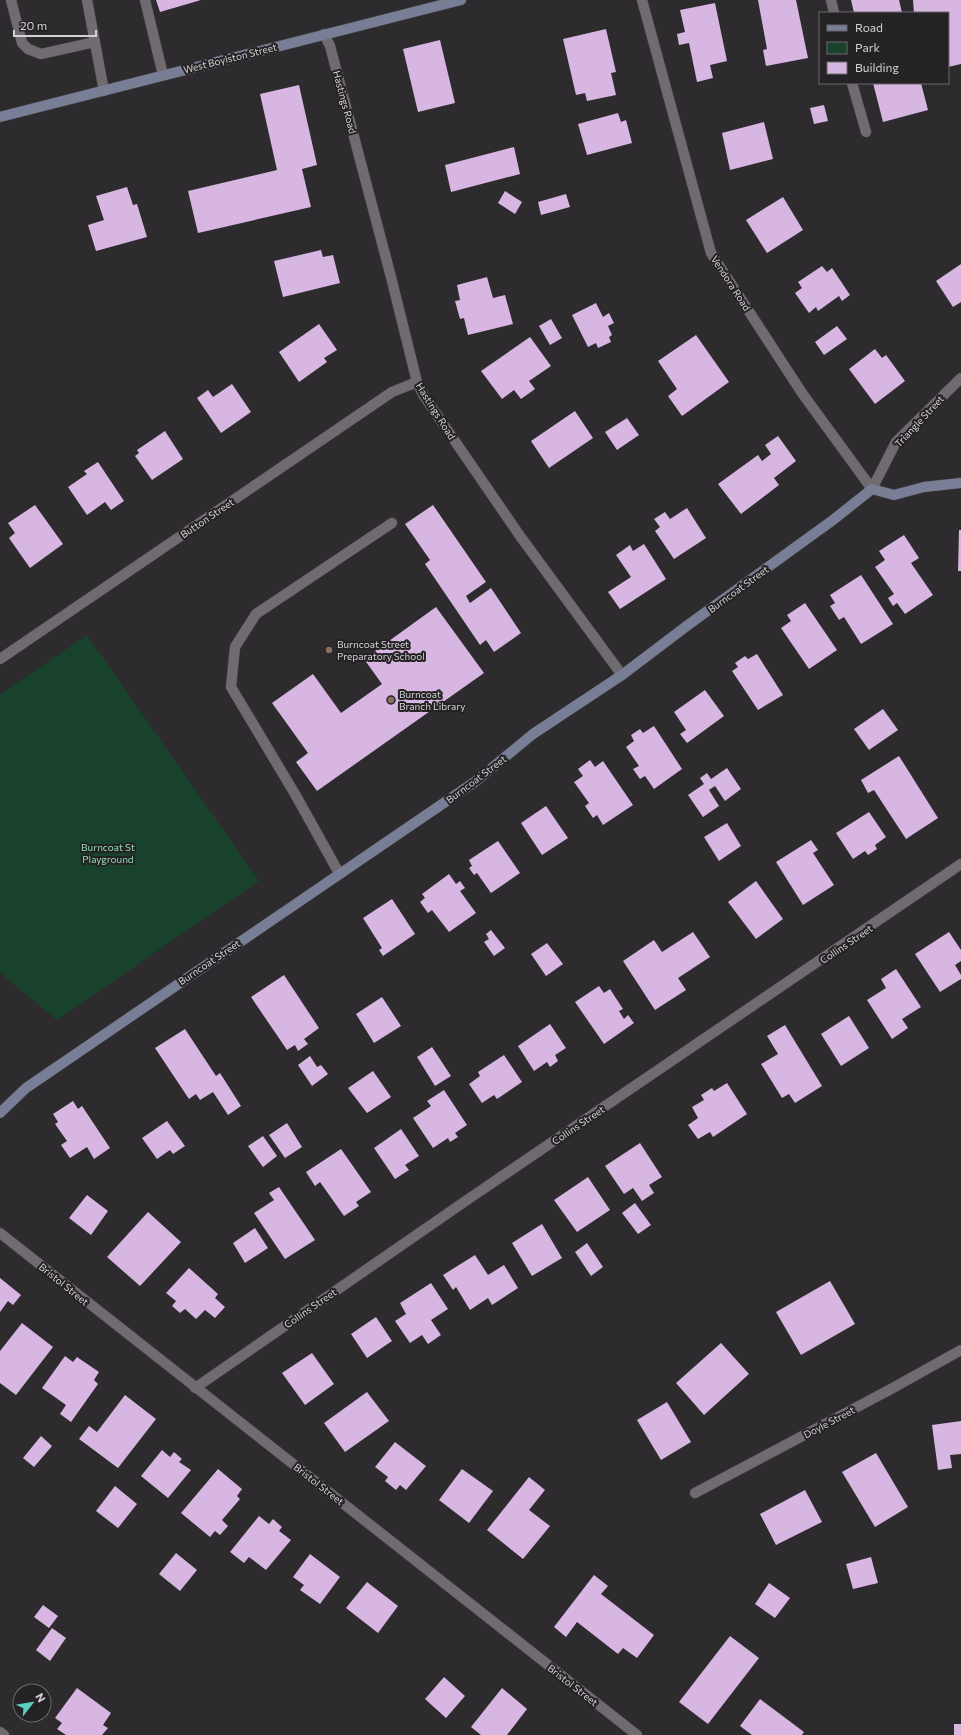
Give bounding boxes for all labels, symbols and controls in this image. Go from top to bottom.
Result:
scale bar [14,12,96,38]
legend [819,12,949,84]
text: 20 m [20,18,47,32]
text: Road [855,20,883,34]
text: Park [855,40,881,54]
street label: West Boylston Street [182,41,278,75]
text: Building [855,60,899,74]
street label: Hastings Road [331,69,359,135]
street label: Vendora Road [709,253,753,313]
street label: Hastings Road [414,380,458,442]
street label: Triangle Street [892,393,946,449]
street label: Button Street [178,496,236,540]
street label: Burncoat Street [705,563,771,615]
place label: Burncoat Street Preparatory School [337,638,425,662]
marker: Burncoat Street Preparatory School [324,645,334,655]
place label: Burncoat Branch Library [399,688,465,712]
marker: Burncoat Branch Library [386,695,396,705]
street label: Burncoat Street [444,752,508,806]
park label: Burncoat St Playground [81,841,135,865]
street label: Collins Street [817,922,875,966]
street label: Burncoat Street [176,937,242,987]
street label: Collins Street [549,1103,607,1147]
street label: Bristol Street [37,1260,91,1308]
street label: Collins Street [282,1286,338,1330]
street label: Doyle Street [801,1403,857,1441]
street label: Bristol Street [292,1461,346,1507]
street label: Bristol Street [546,1662,600,1708]
north arrow [12,1683,52,1723]
text: N [33,1691,49,1704]

